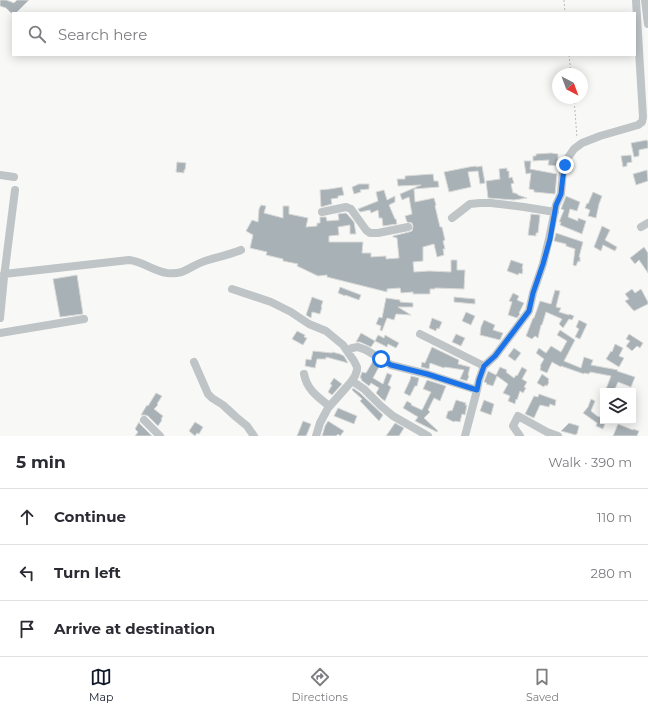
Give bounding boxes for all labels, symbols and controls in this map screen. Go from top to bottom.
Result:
search box [12,12,636,56]
icon: search [26,23,48,45]
text: Search here [58,25,147,44]
north arrow [552,68,588,104]
route end [556,156,574,174]
route start [372,350,390,368]
map controls [600,388,636,424]
button: layers [600,388,636,424]
text: 5 min [16,452,66,472]
text: Walk · 390 m [548,454,632,470]
icon: ahead [16,506,38,528]
text: Continue [54,507,126,526]
text: 110 m [597,509,632,525]
icon: left [16,562,38,584]
text: Turn left [54,563,121,582]
text: 280 m [591,565,632,581]
icon: arrive [16,618,38,640]
text: Arrive at destination [54,619,215,638]
tab: Map [89,666,113,704]
tab: Directions [292,666,348,704]
tab: Saved [526,666,559,704]

